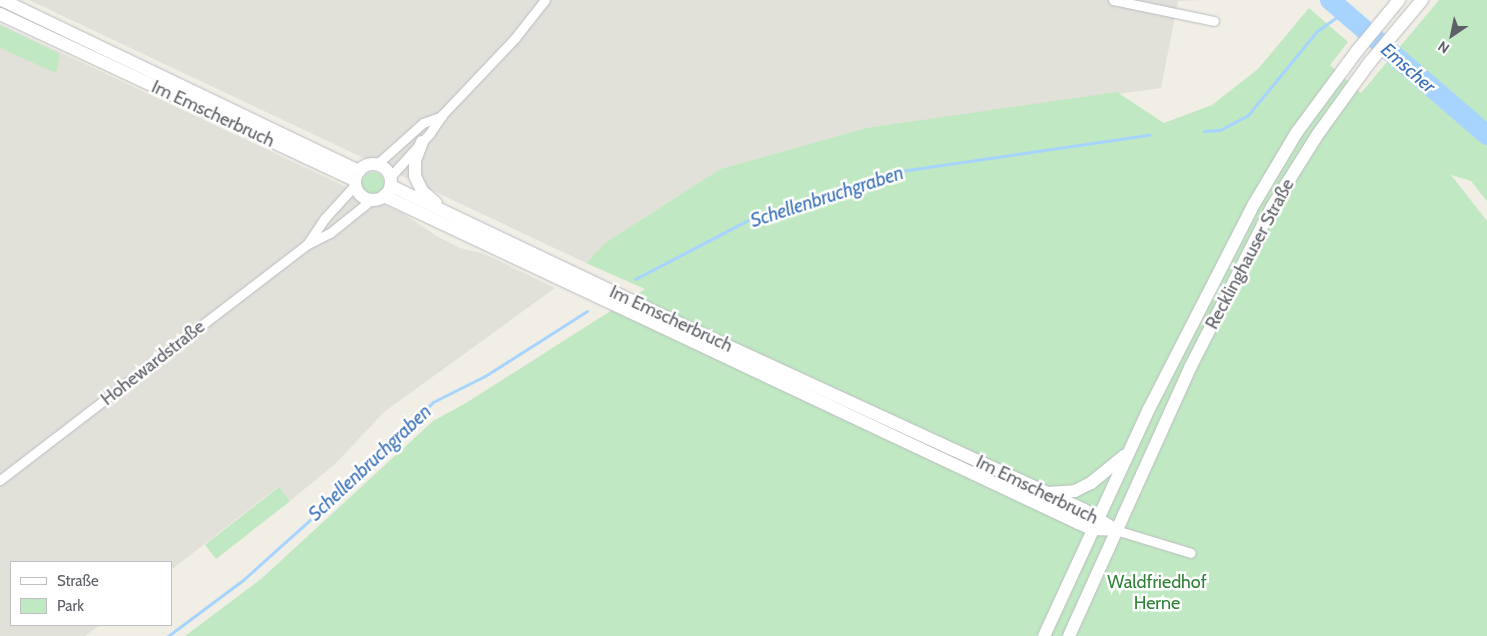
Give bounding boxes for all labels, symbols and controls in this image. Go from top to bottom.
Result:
north arrow [1427,10,1477,60]
text: N [1434,37,1453,58]
water label: Emscher [1376,38,1440,98]
street label: Im Emscherbruch [148,76,278,152]
water label: Schellenbruchgraben [748,162,906,232]
street label: Recklinghauser Straße [1201,175,1299,333]
street label: Im Emscherbruch [606,281,736,357]
street label: Hohewardstraße [97,316,209,410]
water label: Schellenbruchgraben [304,400,436,526]
street label: Im Emscherbruch [972,451,1102,529]
legend [10,561,172,626]
text: Straße [57,572,99,590]
park label: Waldfriedhof Herne [1107,572,1207,614]
text: Park [57,597,84,615]

